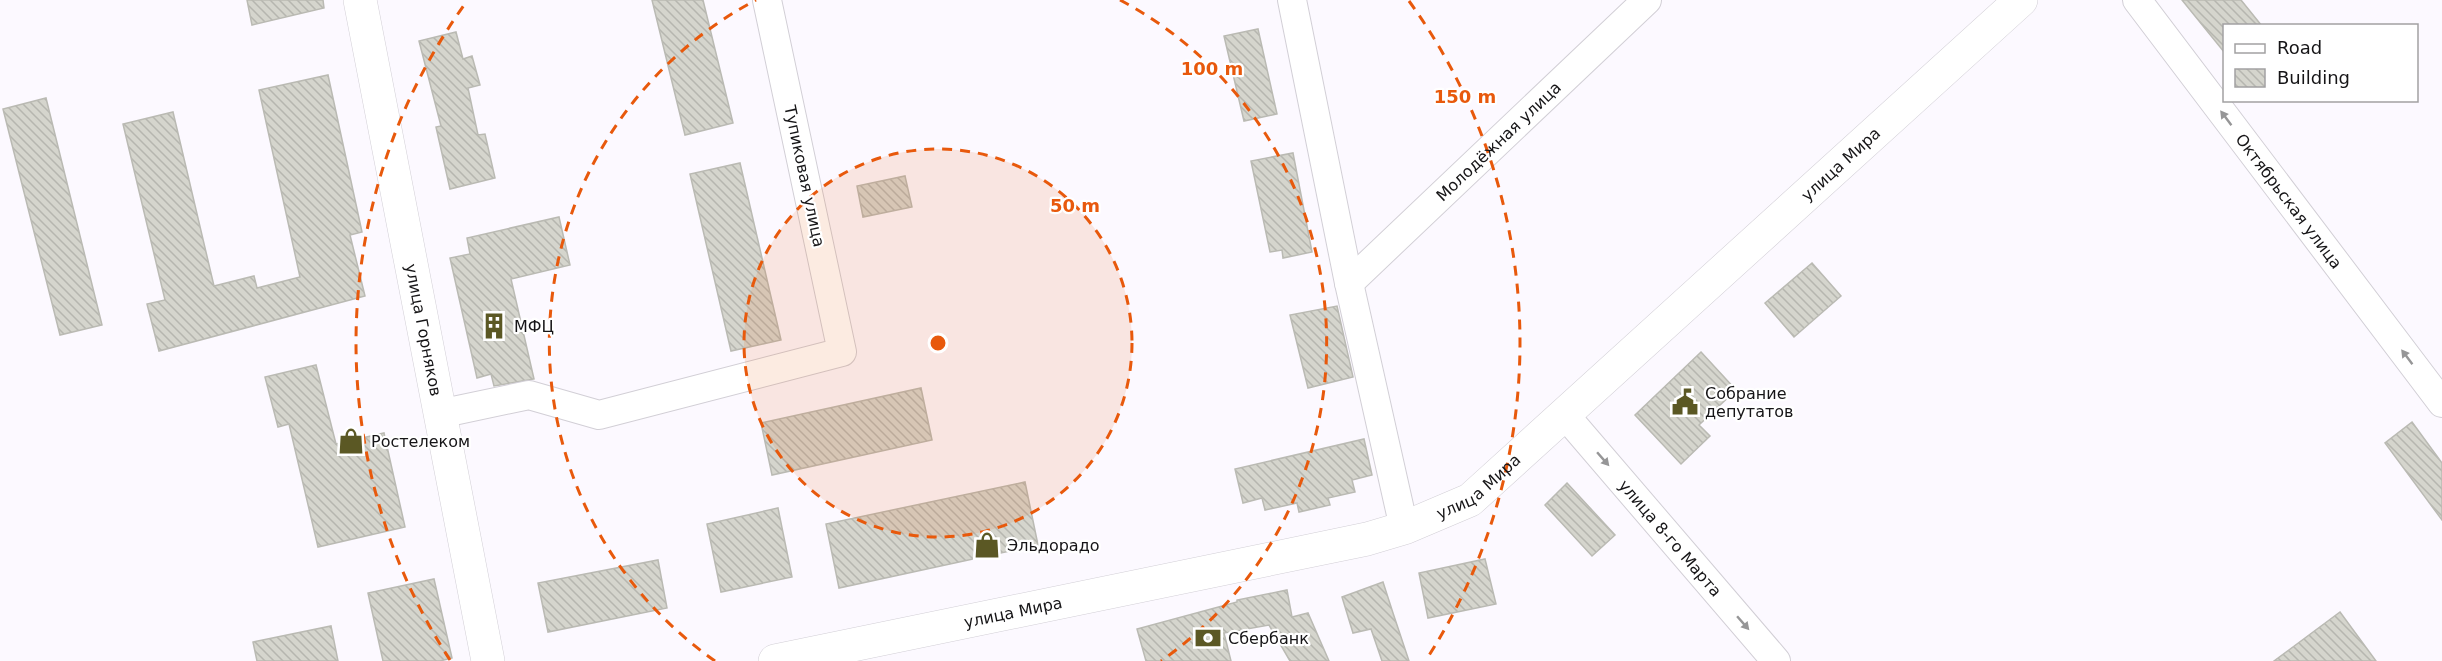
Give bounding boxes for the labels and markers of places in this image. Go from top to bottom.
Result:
building icon: МФЦ [479,311,509,341]
place label: МФЦ [514,317,554,336]
centre of rings [928,333,948,353]
place label: Собрание депутатов [1705,384,1794,421]
public building icon: Собрание депутатов [1670,387,1700,417]
shop icon: Ростелеком [336,426,366,456]
place label: Ростелеком [371,432,470,451]
shop icon: Эльдорадо [972,530,1002,560]
place label: Эльдорадо [1007,536,1100,555]
bank icon: Сбербанк [1193,623,1223,653]
place label: Сбербанк [1228,629,1309,648]

